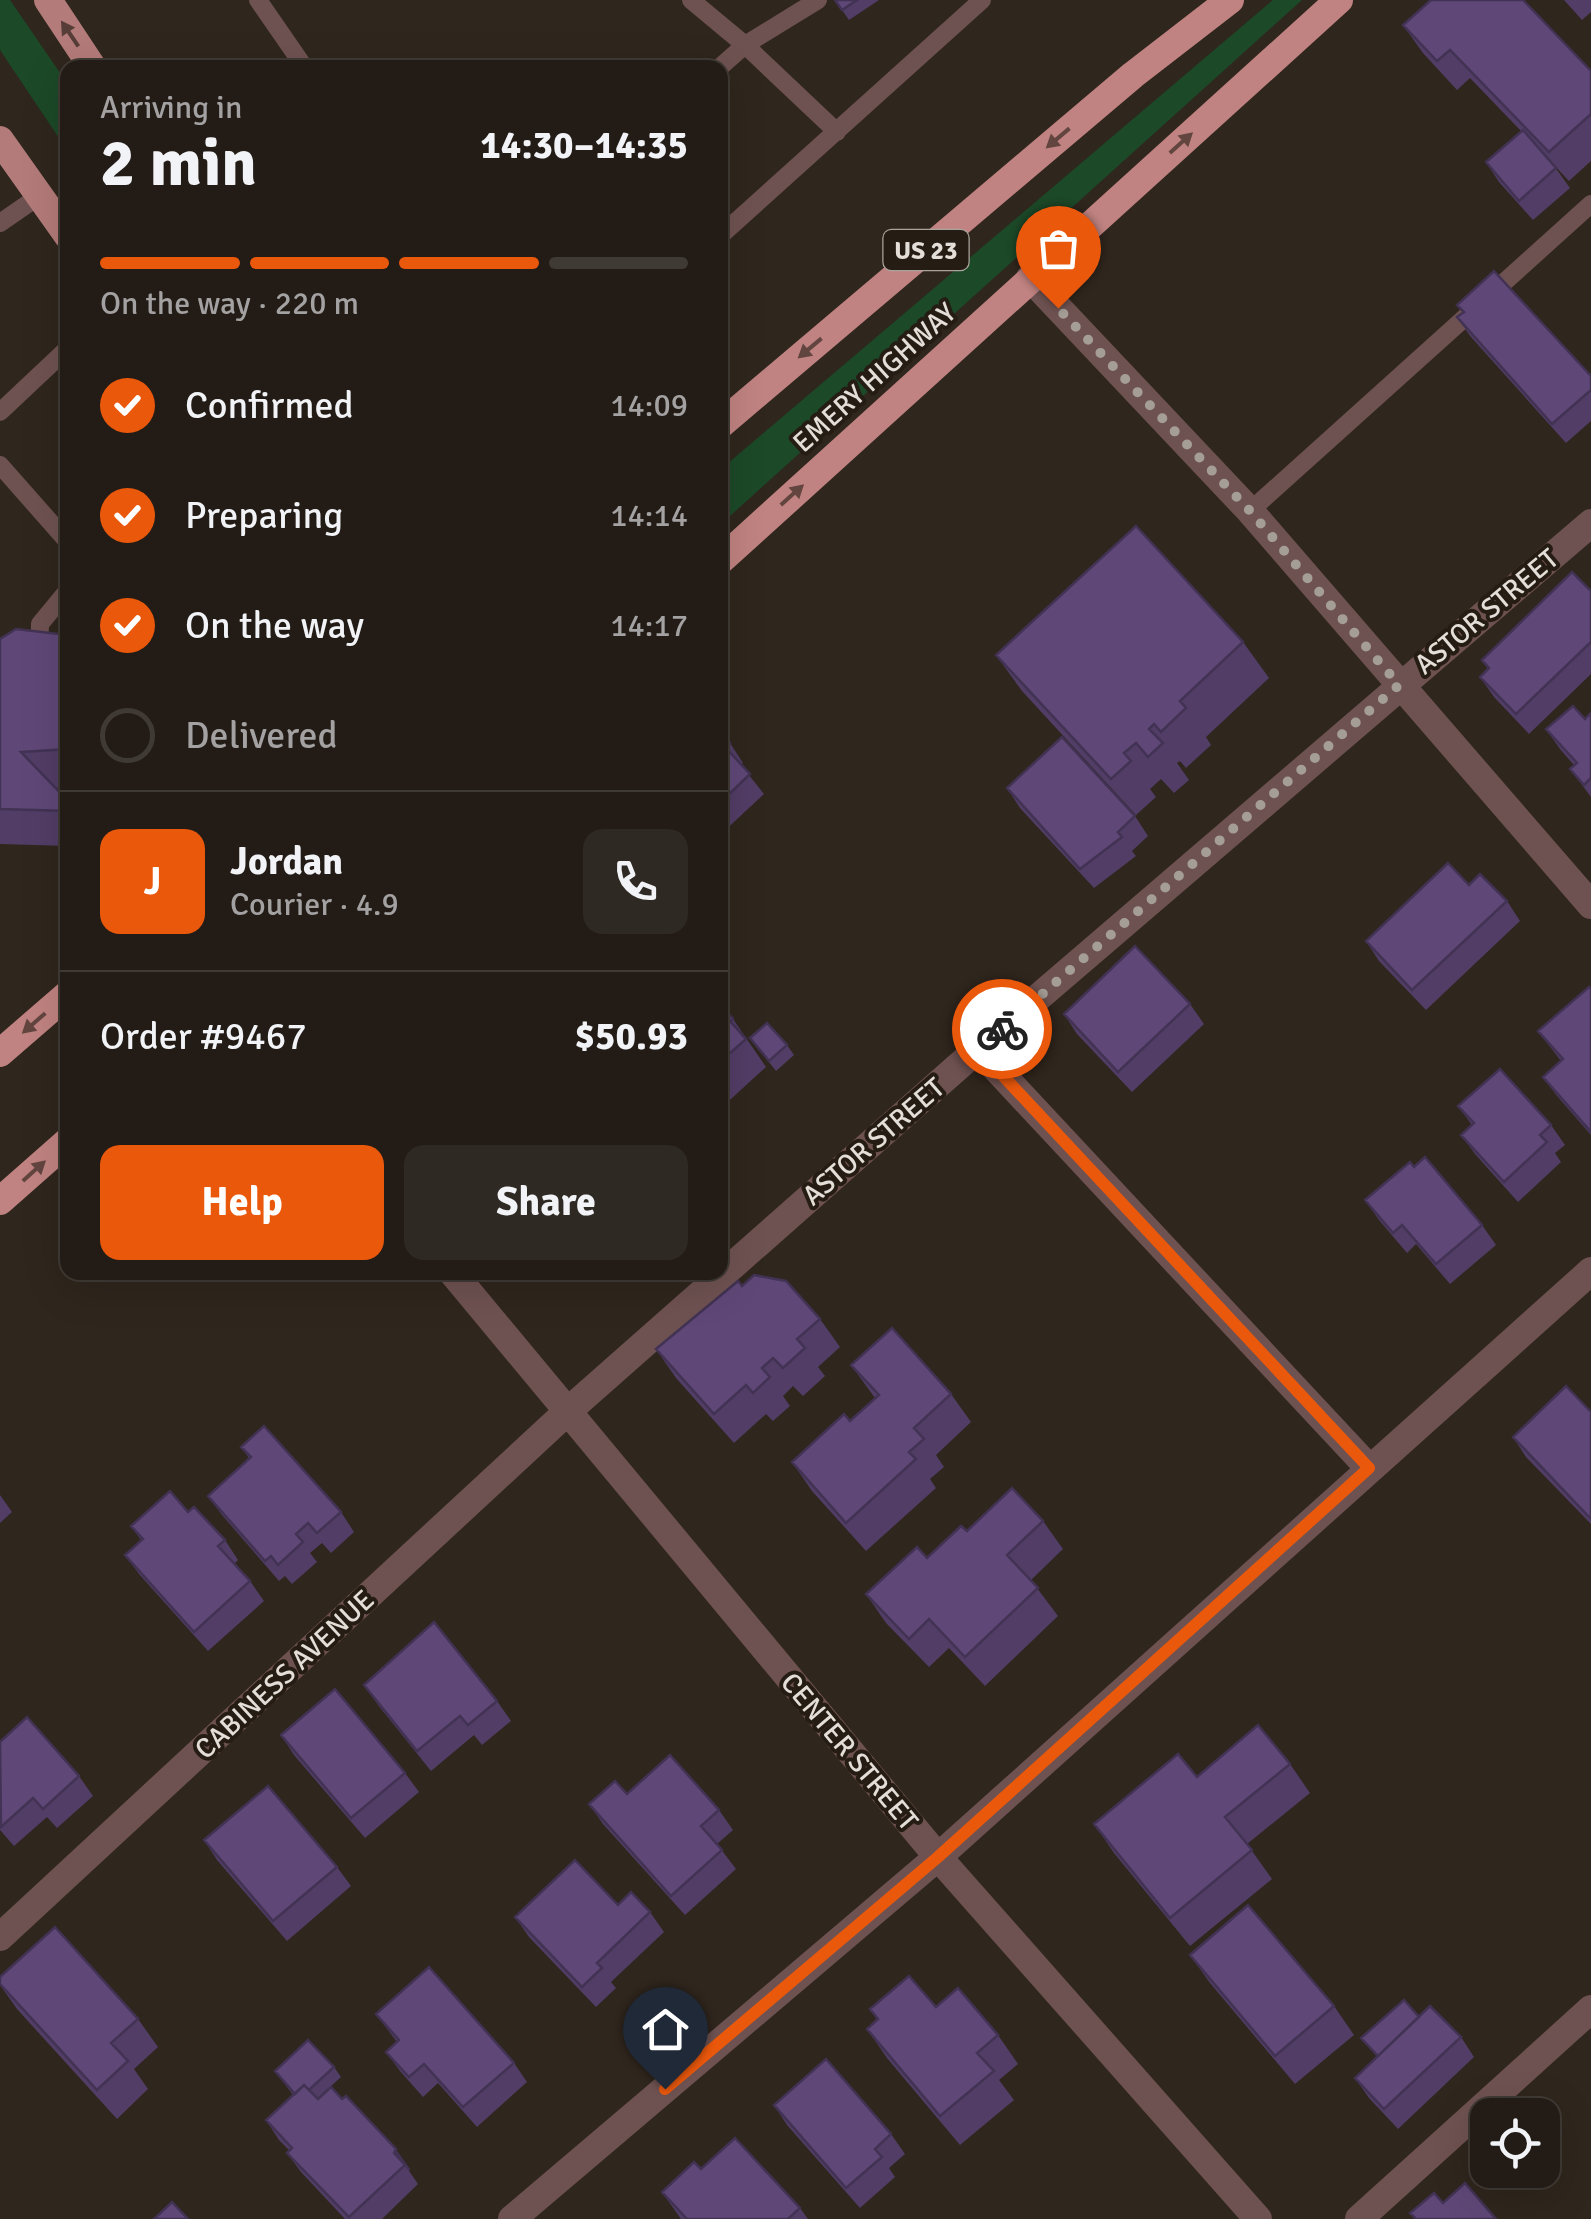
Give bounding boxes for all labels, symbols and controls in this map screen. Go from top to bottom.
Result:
one-way arrow [62,20,80,47]
text: Arriving in [100,88,242,127]
text: 14:30–14:35 [480,122,688,169]
text: 2 min [100,124,257,204]
one-way arrow [1046,127,1071,148]
one-way arrow [1169,132,1193,155]
pin [1016,206,1101,309]
icon: bag [1031,221,1086,276]
road number: US 23 [884,230,968,270]
text: On the way · 220 m [100,284,359,323]
street label: EMERY HIGHWAY [786,296,963,460]
one-way arrow [798,337,823,359]
icon: check [100,378,155,433]
text: Confirmed [185,382,354,429]
text: 14:09 [610,386,688,425]
one-way arrow [780,484,804,507]
icon: check [100,488,155,543]
text: Preparing [185,492,343,539]
text: 14:14 [610,496,688,535]
street label: ASTOR STREET [1408,542,1566,682]
icon: check [100,598,155,653]
text: On the way [185,602,364,649]
text: 14:17 [610,606,688,645]
text: Delivered [185,712,338,759]
button: phone [583,829,688,934]
text: Jordan [230,838,343,885]
text: J [144,858,161,905]
text: Courier · 4.9 [230,885,399,924]
courier [952,979,1052,1079]
icon: bike [975,1002,1030,1057]
one-way arrow [22,1012,47,1034]
text: Order #9467 [100,1013,307,1060]
text: $50.93 [575,1013,688,1060]
street label: ASTOR STREET [796,1071,952,1213]
button: Help [100,1145,384,1260]
button: Share [404,1145,688,1260]
one-way arrow [22,1160,46,1183]
street label: CABINESS AVENUE [188,1583,381,1766]
street label: CENTER STREET [773,1666,925,1838]
pin [623,1987,708,2090]
icon: home [638,2002,693,2057]
map controls [1470,2098,1560,2188]
button: locate [1470,2098,1560,2188]

